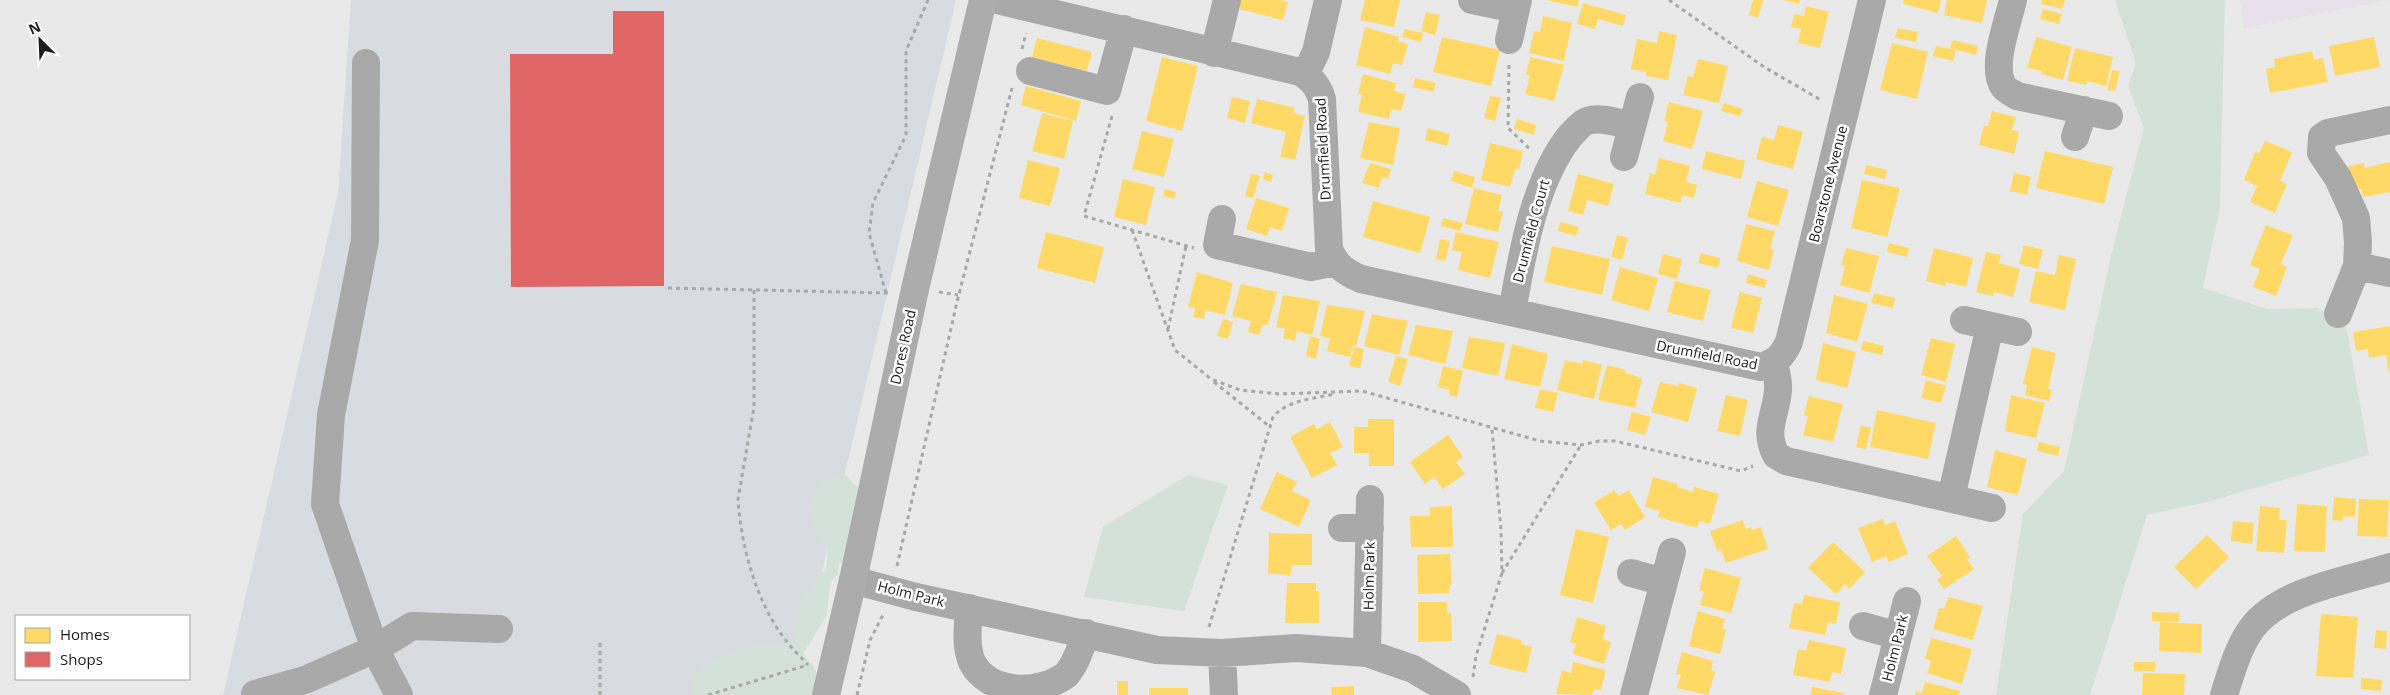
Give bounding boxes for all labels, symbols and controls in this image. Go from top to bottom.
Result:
north arrow [15,15,65,65]
text: N [25,17,44,39]
street label: Drumfield Road [1310,97,1335,201]
street label: Boarstone Avenue [1804,123,1851,244]
street label: Drumfield Court [1508,177,1553,284]
street label: Dores Road [885,308,920,386]
street label: Drumfield Road [1655,335,1759,374]
street label: Holm Park [1358,541,1379,610]
street label: Holm Park [876,576,947,611]
street label: Holm Park [1877,612,1912,683]
legend [15,615,190,680]
text: Homes [60,624,110,644]
text: Shops [60,649,103,669]

